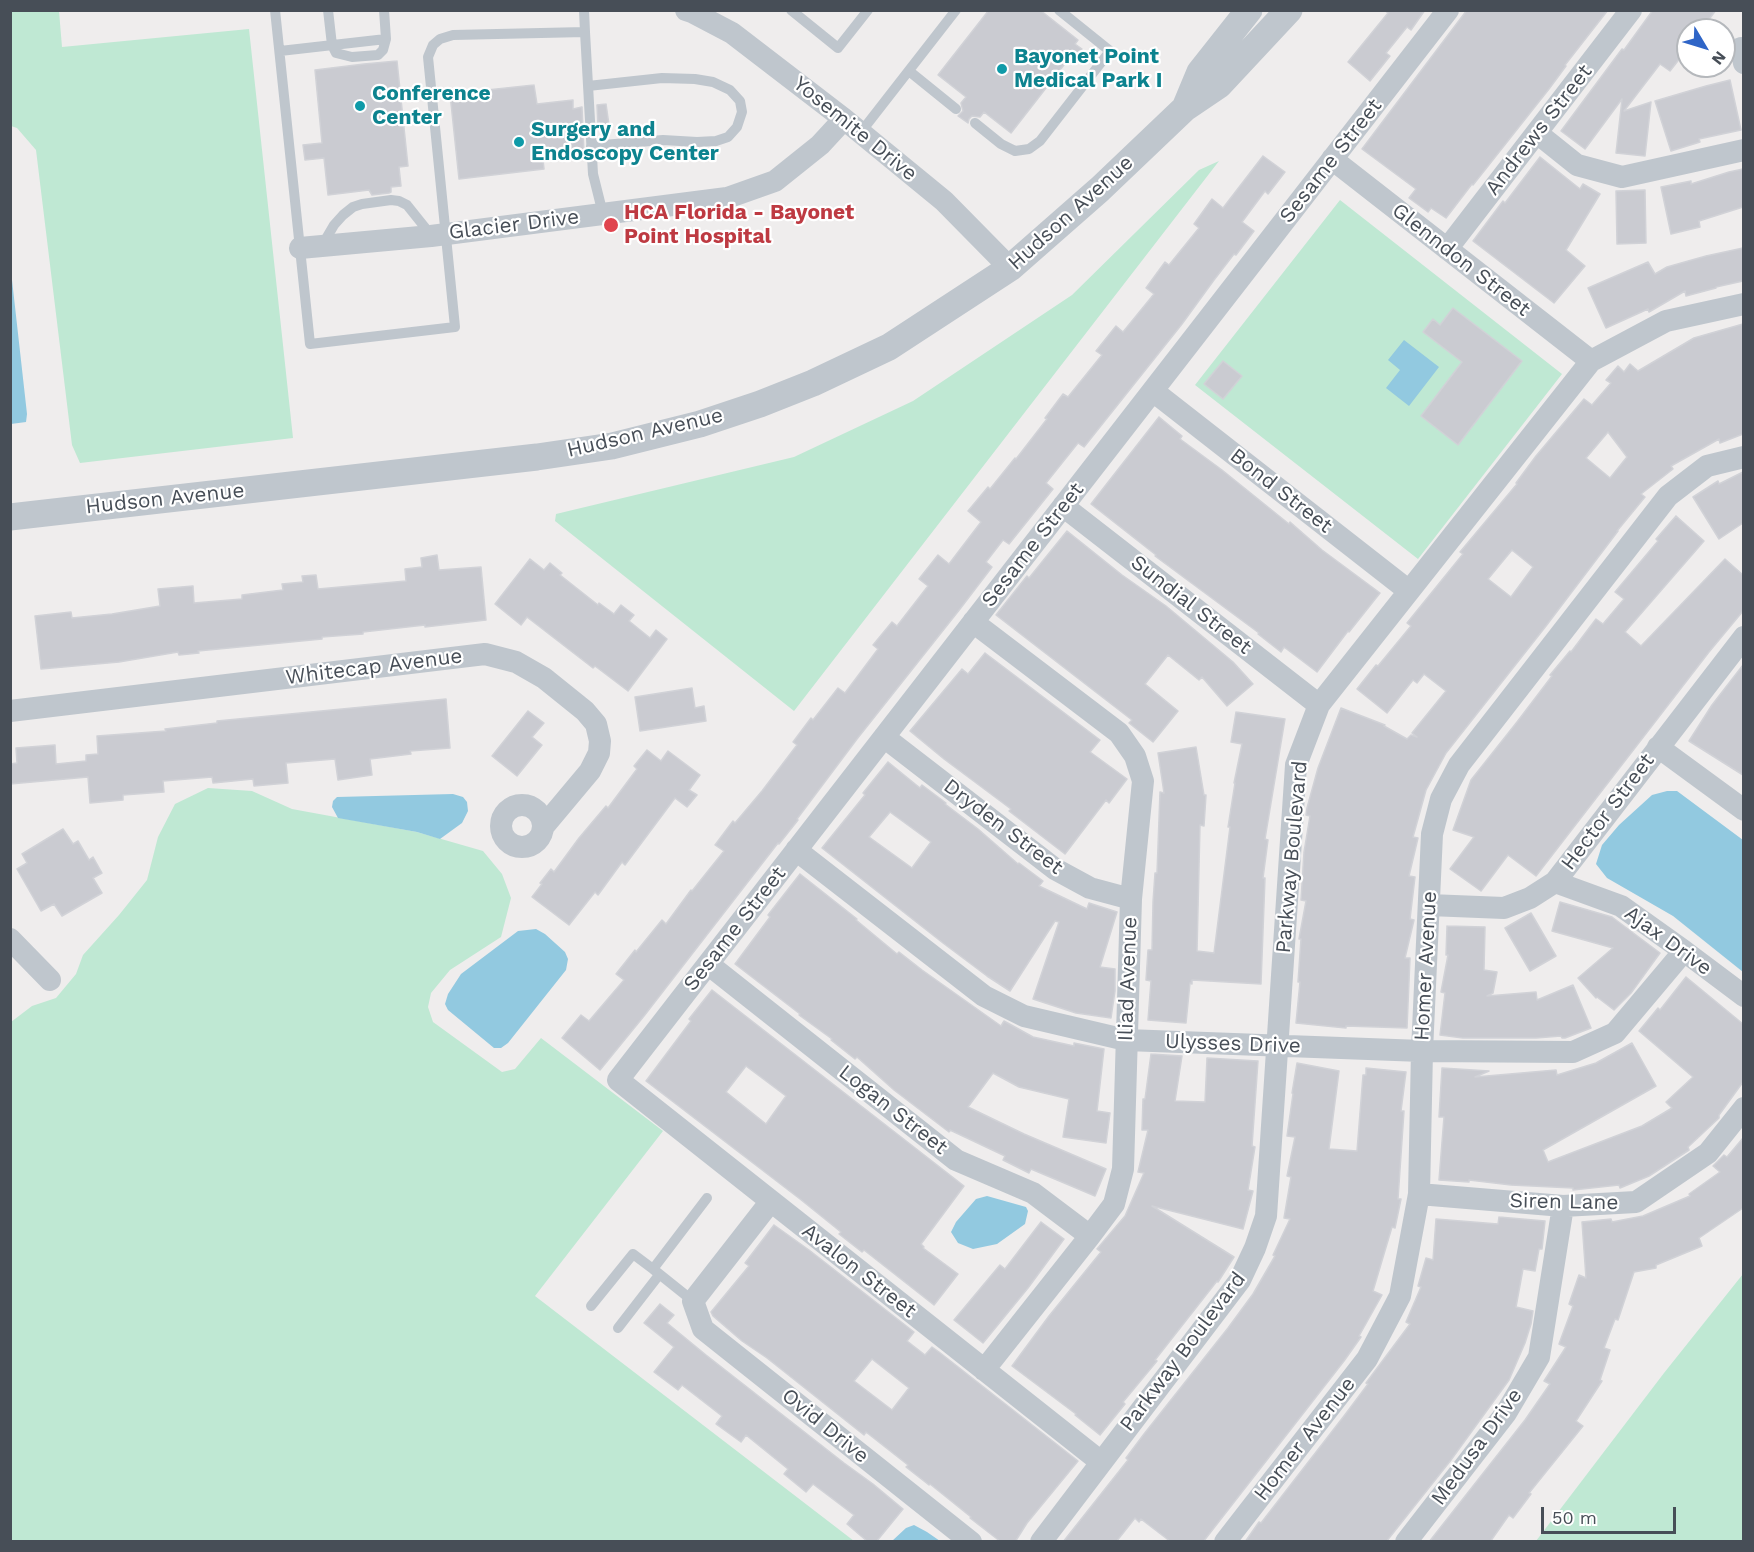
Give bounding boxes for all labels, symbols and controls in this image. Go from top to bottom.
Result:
north arrow [1676,18,1736,78]
place label: Bayonet Point Medical Park I [1014,44,1162,94]
text: N [1708,48,1730,69]
street label: Andrews Street [1480,60,1598,200]
marker: Bayonet Point Medical Park I [995,62,1009,76]
street label: Yosemite Drive [788,71,922,187]
place label: Conference Center [372,81,491,131]
street label: Sesame Street [1275,94,1387,228]
marker: Conference Center [353,99,367,113]
place label: Surgery and Endoscopy Center [531,117,719,167]
marker: Surgery and Endoscopy Center [512,135,526,149]
street label: Hudson Avenue [1003,150,1139,276]
street label: Glenndon Street [1387,198,1535,322]
place label: HCA Florida - Bayonet Point Hospital [624,200,854,250]
street label: Glacier Drive [447,205,581,245]
marker: HCA Florida - Bayonet Point Hospital [602,216,620,234]
street label: Hudson Avenue [564,403,726,463]
street label: Bond Street [1225,443,1337,539]
street label: Hudson Avenue [84,478,246,520]
street label: Sesame Street [977,478,1089,612]
street label: Sundial Street [1125,550,1257,660]
street label: Whitecap Avenue [284,644,464,690]
street label: Hector Street [1556,749,1660,875]
street label: Parkway Boulevard [1271,760,1313,954]
street label: Dryden Street [938,774,1068,880]
street label: Sesame Street [679,862,791,996]
street label: Homer Avenue [1409,890,1443,1042]
street label: Ajax Drive [1619,901,1717,981]
street label: Iliad Avenue [1113,916,1143,1042]
street label: Ulysses Drive [1165,1029,1301,1059]
street label: Logan Street [834,1060,952,1160]
street label: Siren Lane [1509,1188,1619,1216]
street label: Avalon Street [797,1219,921,1323]
street label: Parkway Boulevard [1115,1267,1251,1437]
street label: Homer Avenue [1249,1372,1361,1506]
street label: Ovid Drive [776,1383,874,1469]
street label: Medusa Drive [1426,1384,1528,1510]
scale bar [1544,1495,1679,1533]
text: 50 m [1552,1507,1597,1528]

